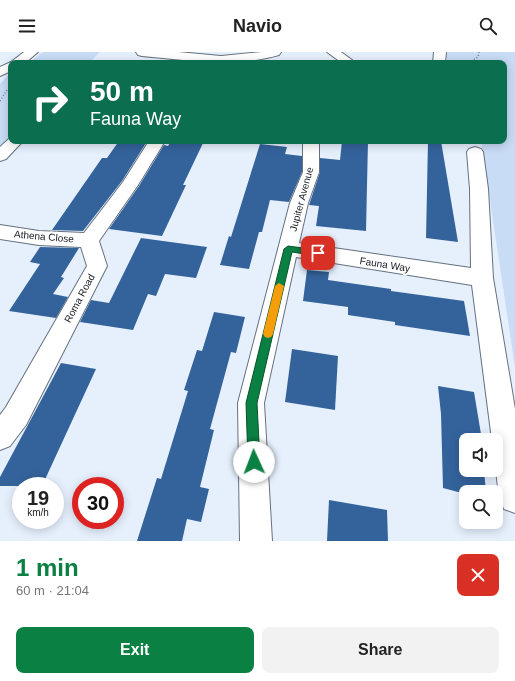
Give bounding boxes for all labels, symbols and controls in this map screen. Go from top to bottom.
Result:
icon: menu [16,15,38,37]
icon: search [477,15,499,37]
text: Navio [233,16,282,36]
icon: right [24,76,76,128]
text: 50 m [90,76,154,107]
text: Fauna Way [90,109,181,129]
street label: Jupiter Avenue [288,165,315,232]
street label: Athena Close [14,228,75,245]
pin [301,236,335,270]
icon: arrive [307,242,329,264]
street label: Fauna Way [359,255,411,274]
street label: Roma Road [62,272,97,324]
map controls [459,433,503,529]
button: sound [459,433,503,477]
position arrow [233,441,275,483]
speed limit sign: 30 [72,477,124,529]
button: search [459,485,503,529]
text: 19 [27,487,49,509]
text: km/h [27,507,49,518]
text: 1 min [16,554,79,581]
button: close [457,554,499,596]
text: 60 m · 21:04 [16,583,89,598]
button: Exit [16,627,254,673]
button: Share [262,627,499,673]

